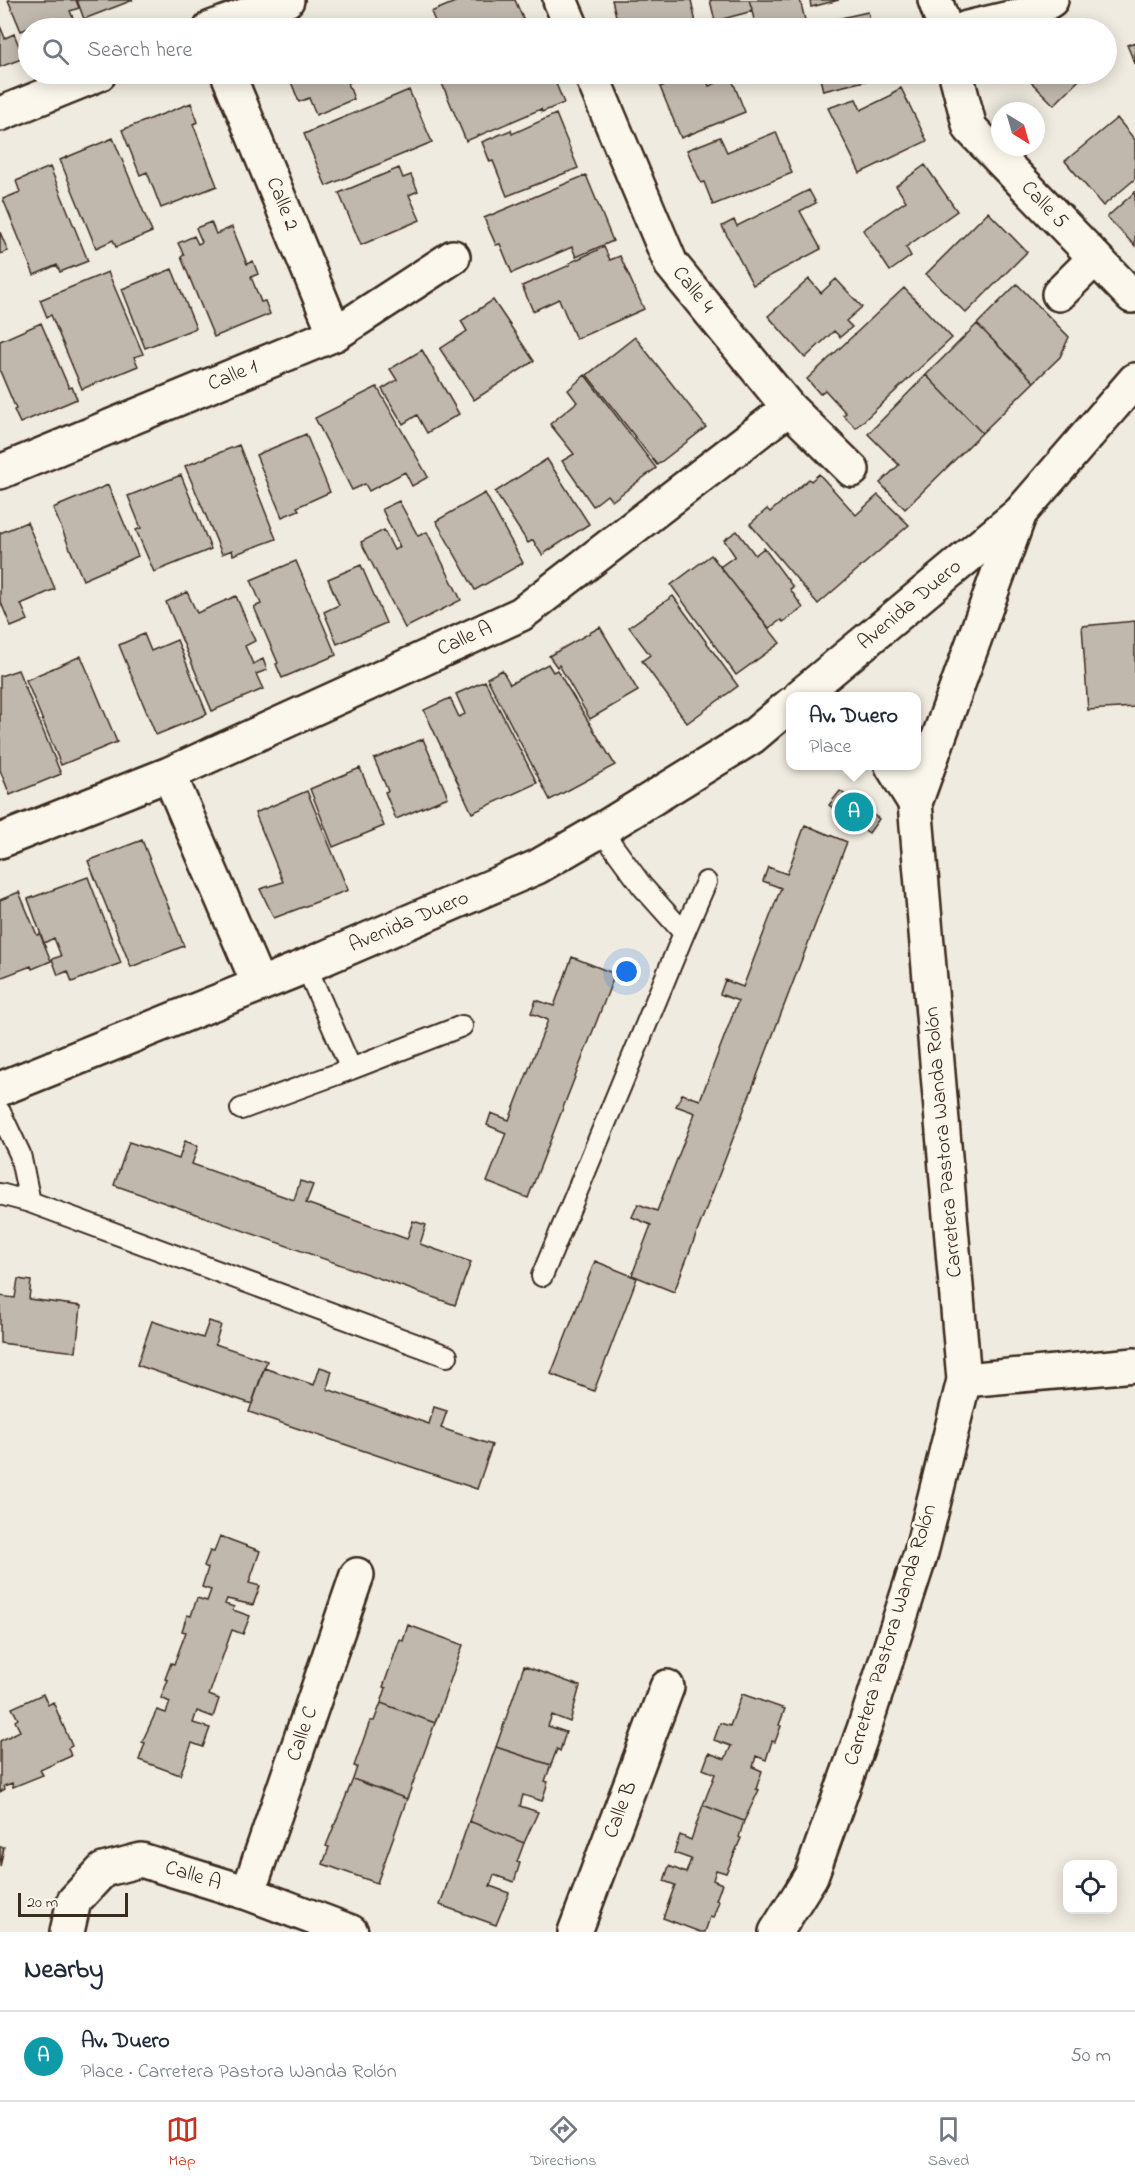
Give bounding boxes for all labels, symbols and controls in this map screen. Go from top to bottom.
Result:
search box [18,18,1117,84]
icon: search [39,35,72,68]
text: Search here [87,35,192,67]
north arrow [991,102,1045,156]
street label: Calle 2 [258,173,306,235]
street label: Calle 5 [1014,174,1074,236]
street label: Calle 4 [665,260,722,320]
street label: Calle 1 [204,352,263,400]
street label: Avenida Duero [851,552,969,658]
street label: Calle A [433,614,497,664]
popup [786,692,921,770]
text: Av. Duero [809,701,898,733]
text: Place [809,733,851,762]
pin: A [834,790,874,834]
street label: Avenida Duero [344,883,474,961]
your location [612,957,641,986]
street label: Carretera Pastora Wanda Rolón [917,1005,971,1279]
street label: Carretera Pastora Wanda Rolón [837,1501,945,1769]
street label: Calle C [280,1703,326,1765]
street label: Calle B [596,1777,646,1843]
street label: Calle A [161,1853,225,1899]
map controls [1063,1860,1117,1914]
button: locate [1063,1860,1117,1914]
scale bar [18,1890,128,1918]
text: 20 m [27,1891,58,1915]
text: Nearby [24,1952,103,1990]
text: Av. Duero [81,2026,170,2058]
text: A [37,2042,50,2071]
text: 50 m [1070,2042,1111,2071]
text: Place · Carretera Pastora Wanda Rolón [81,2058,397,2087]
tab: Map [166,2113,199,2173]
tab: Directions [530,2113,596,2173]
tab: Saved [928,2113,969,2173]

